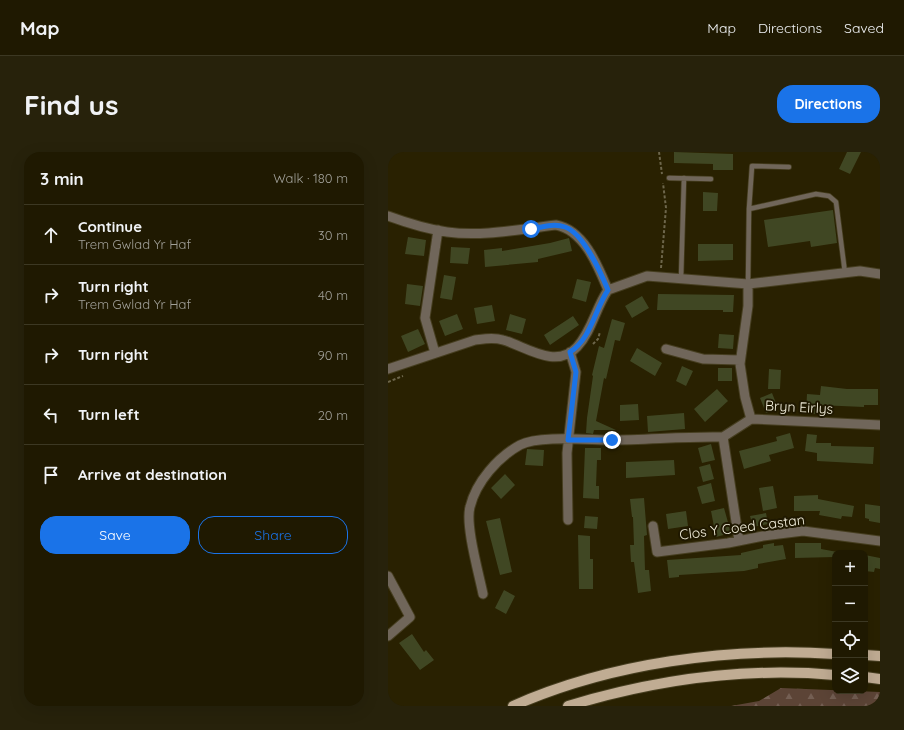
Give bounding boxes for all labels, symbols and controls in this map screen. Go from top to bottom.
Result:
text: Map [20,16,59,40]
text: Map [707,19,736,37]
text: Directions [758,19,822,37]
text: Saved [844,19,884,37]
button: Directions [777,85,880,123]
text: Find us [24,87,118,122]
text: 3 min [40,168,84,189]
text: Walk · 180 m [273,170,348,186]
text: Continue [78,217,142,236]
route start [522,220,540,238]
icon: ahead [40,224,62,246]
text: 30 m [318,227,348,243]
text: Trem Gwlad Yr Haf [78,236,191,252]
text: Turn right [78,277,149,296]
icon: right [40,284,62,306]
text: 40 m [318,287,348,303]
text: Trem Gwlad Yr Haf [78,296,191,312]
icon: right [40,344,62,366]
text: Turn right [78,345,149,364]
text: 90 m [318,347,348,363]
street label: Bryn Eirlys [765,396,833,418]
icon: left [40,404,62,426]
text: Turn left [78,405,140,424]
text: 20 m [318,407,348,423]
route end [603,431,621,449]
icon: arrive [40,464,62,486]
text: Arrive at destination [78,465,227,484]
street label: Clos Y Coed Castan [678,510,806,544]
button: Save [40,516,190,554]
button: Share [198,516,348,554]
map controls [832,550,868,694]
button: + [832,550,868,586]
button: − [832,586,868,622]
button: locate [832,622,868,658]
button: layers [832,658,868,694]

